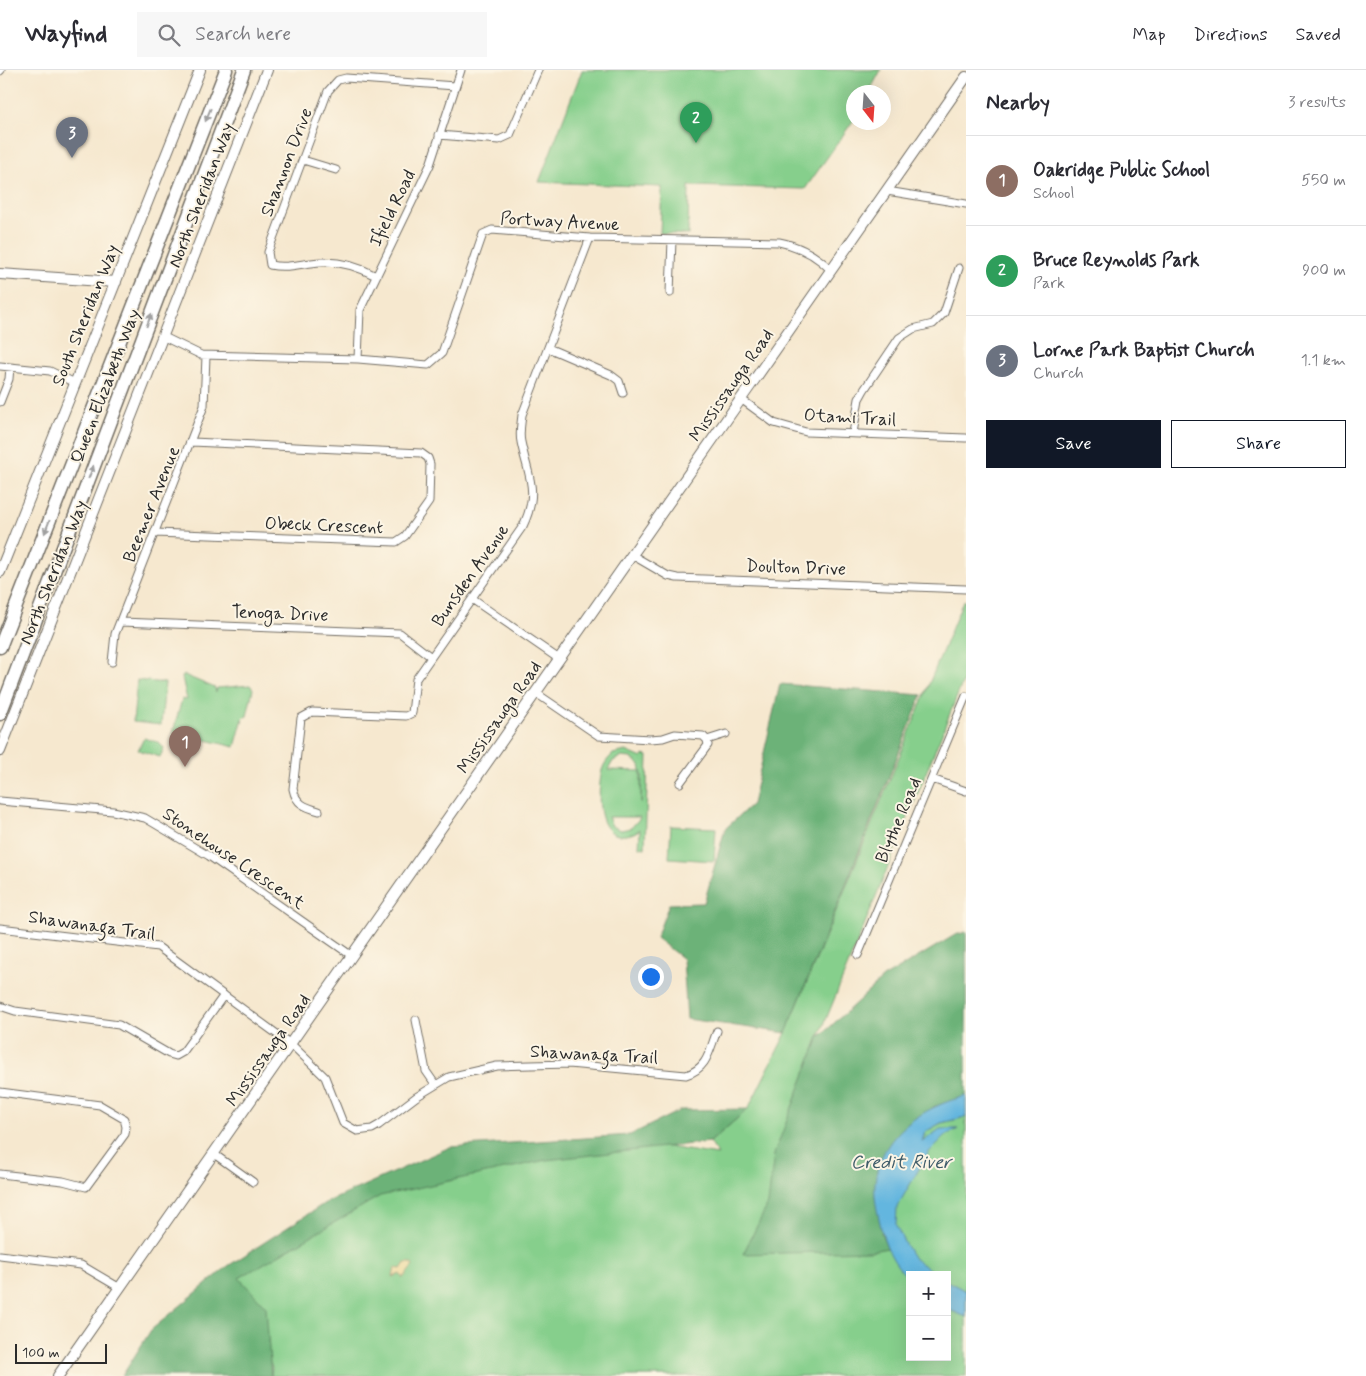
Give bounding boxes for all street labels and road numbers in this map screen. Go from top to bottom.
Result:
street label: Shannon Drive [255,105,319,220]
street label: North Sheridan Way [163,119,241,271]
street label: Ifield Road [364,166,422,251]
street label: Portway Avenue [500,207,620,237]
street label: South Sheridan Way [47,241,125,390]
street label: Queen Elizabeth Way [65,306,146,467]
street label: Mississauga Road [684,324,781,447]
street label: Otami Trail [803,404,897,432]
street label: Beemer Avenue [118,442,186,566]
street label: North Sheridan Way [14,497,94,648]
street label: Obeck Crescent [264,512,384,540]
street label: Bunsden Avenue [426,519,515,632]
street label: Doulton Drive [745,554,846,582]
street label: Tenoga Drive [231,600,329,629]
street label: Mississauga Road [452,656,549,779]
street label: Blythe Road [870,774,928,867]
street label: Stonehouse Crescent [158,802,310,916]
street label: Shawanaga Trail [27,905,157,949]
street label: Mississauga Road [221,989,318,1112]
street label: Shawanaga Trail [529,1040,658,1072]

